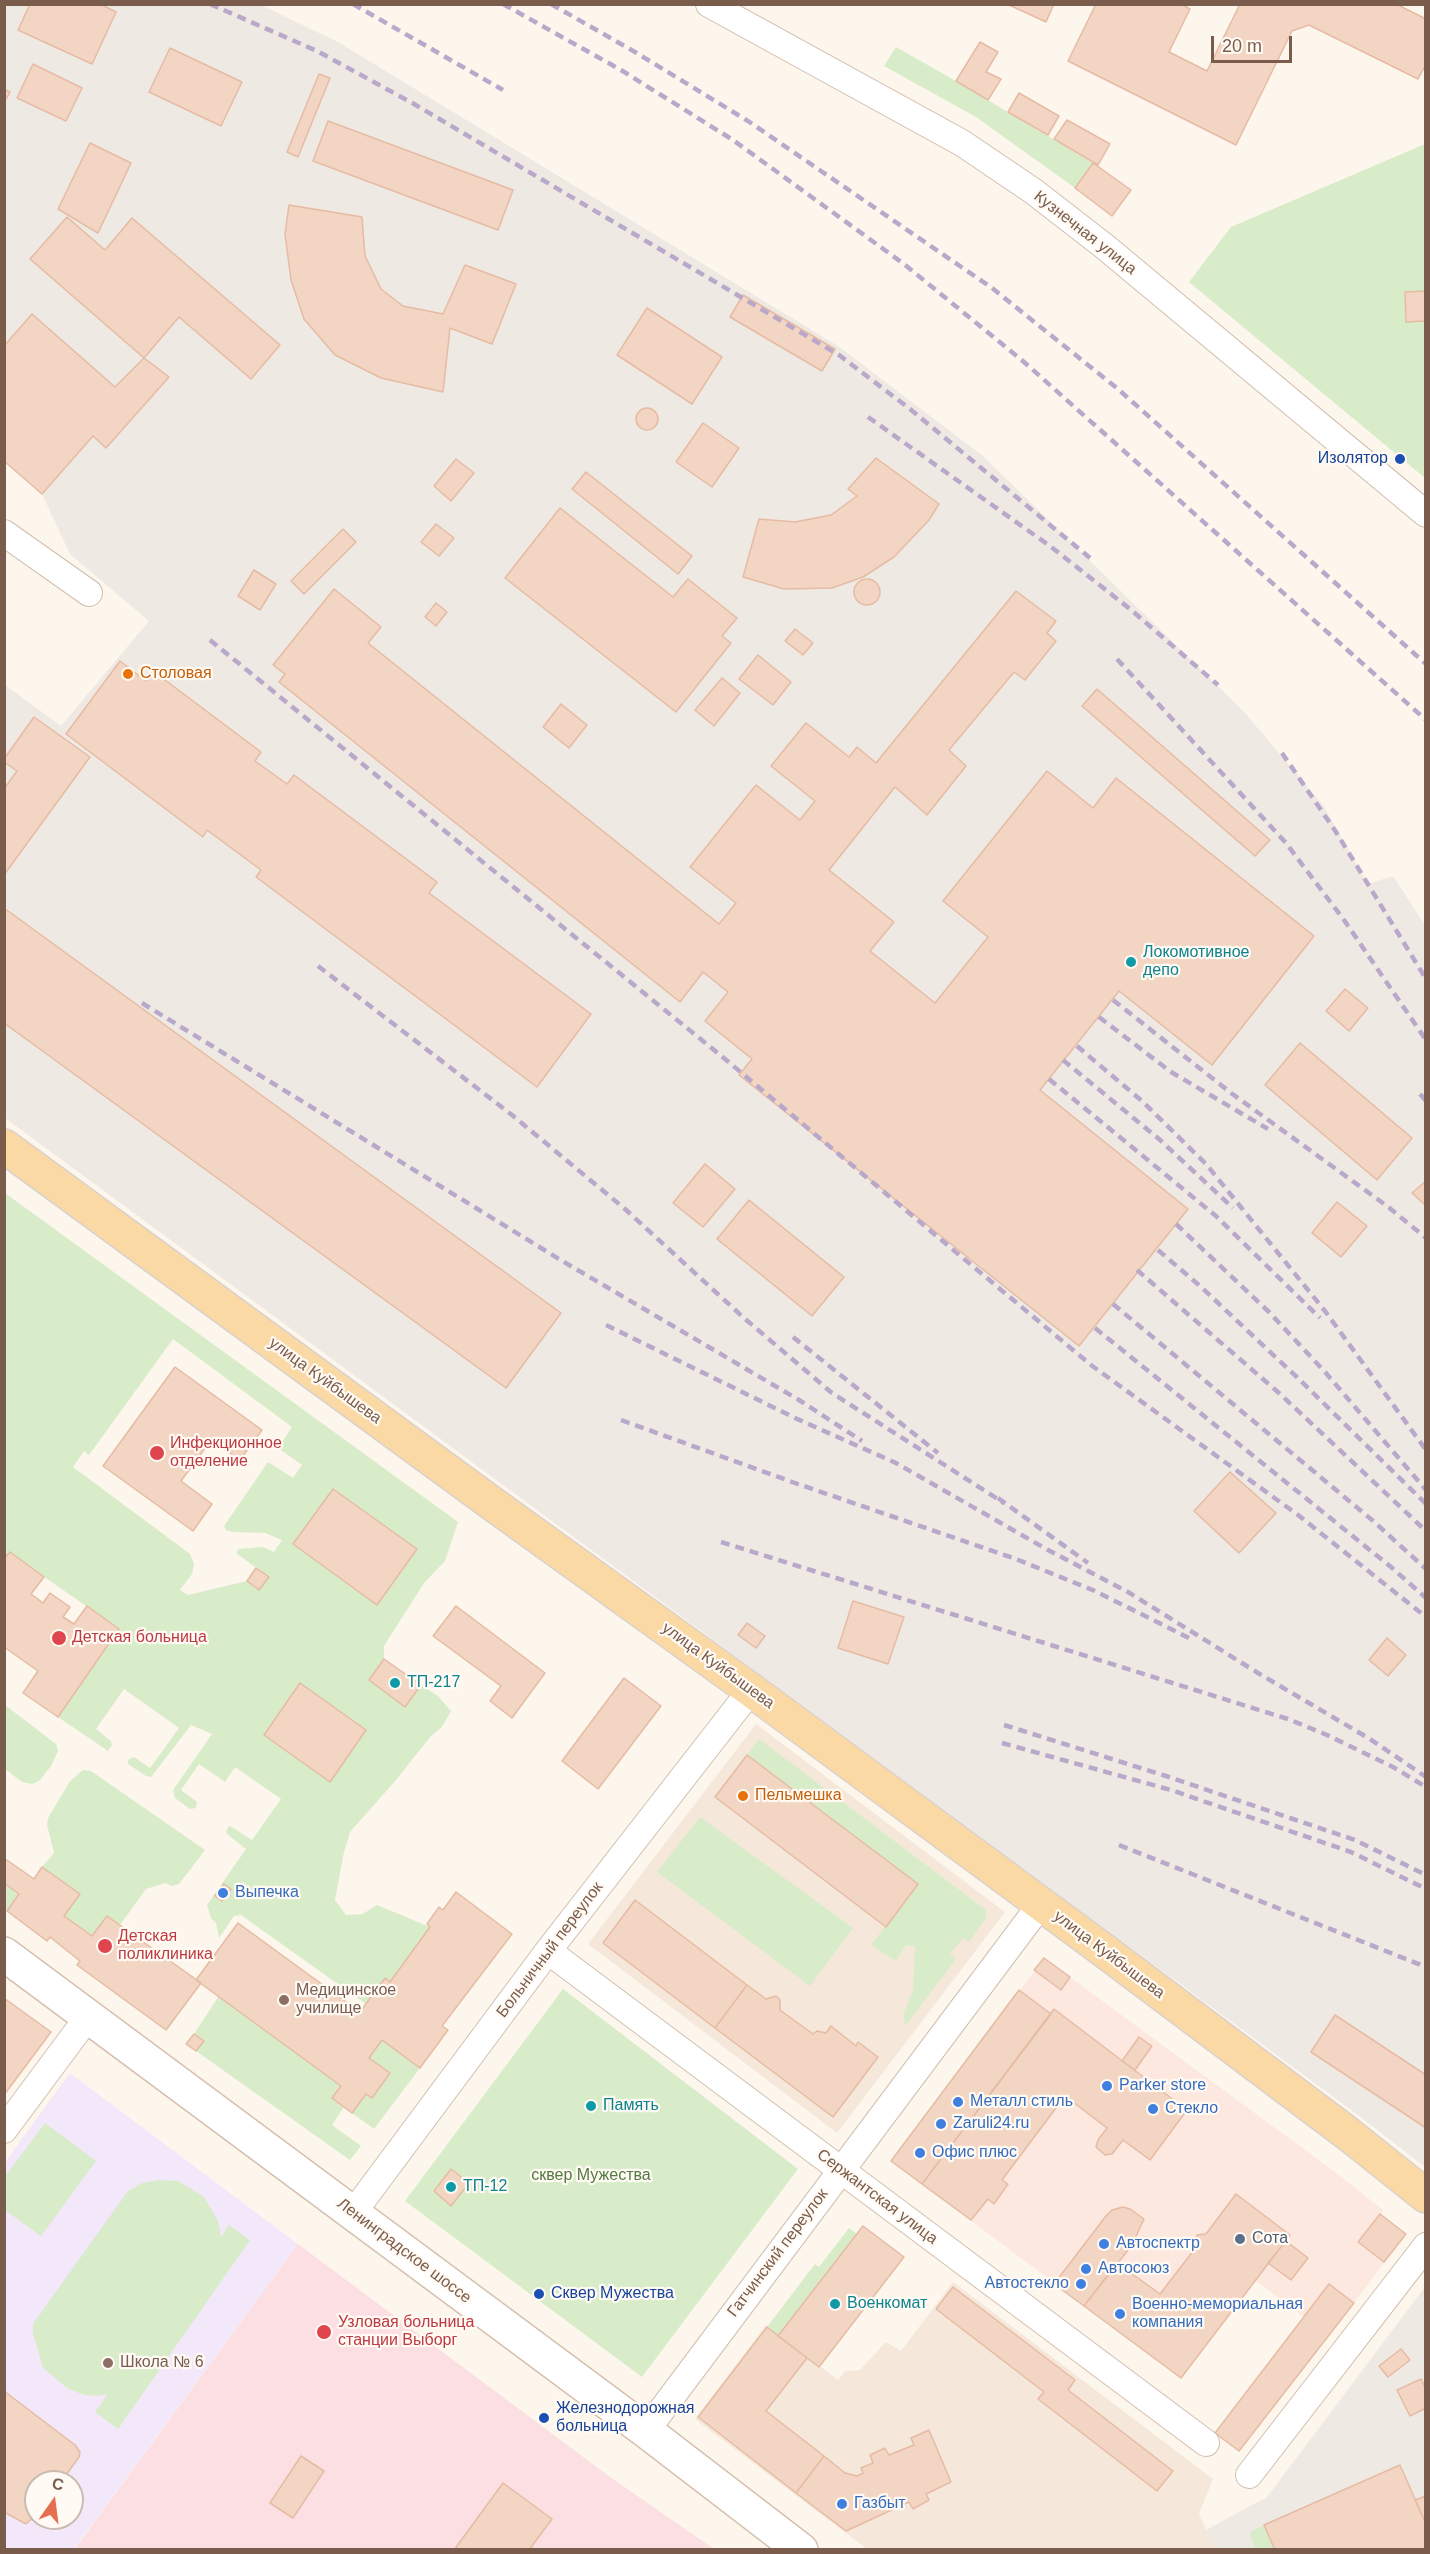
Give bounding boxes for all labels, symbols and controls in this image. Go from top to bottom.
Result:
scale bar [1214,24,1295,62]
text: 20 m [1222,36,1262,56]
street label: Кузнечная улица [1030,187,1140,279]
place label: Изолятор [1318,449,1388,469]
marker: Изолятор [1393,452,1407,466]
place label: Столовая [140,664,212,684]
marker: Столовая [121,667,135,681]
place label: Локомотивное депо [1143,943,1249,981]
marker: Локомотивное депо [1124,955,1138,969]
street label: улица Куйбышева [265,1334,385,1428]
place label: Инфекционное отделение [170,1434,282,1472]
marker: Инфекционное отделение [148,1444,166,1462]
street label: улица Куйбышева [658,1619,778,1713]
place label: Детская больница [72,1628,207,1648]
marker: Детская больница [50,1629,68,1647]
place label: ТП-217 [407,1673,460,1693]
marker: ТП-217 [388,1676,402,1690]
place label: Пельмешка [755,1786,842,1806]
marker: Пельмешка [736,1789,750,1803]
street label: Больничный переулок [493,1878,607,2022]
place label: Выпечка [235,1883,299,1903]
marker: Выпечка [216,1886,230,1900]
street label: улица Куйбышева [1050,1907,1168,2003]
place label: Детская поликлиника [118,1927,213,1965]
marker: Детская поликлиника [96,1937,114,1955]
place label: Медицинское училище [296,1981,396,2019]
marker: Медицинское училище [277,1993,291,2007]
place label: Parker store [1119,2076,1206,2096]
marker: Parker store [1100,2079,1114,2093]
place label: Металл стиль [970,2092,1073,2112]
marker: Металл стиль [951,2095,965,2109]
place label: Память [603,2096,659,2116]
marker: Память [584,2099,598,2113]
place label: Стекло [1165,2099,1218,2119]
marker: Стекло [1146,2102,1160,2116]
place label: Zaruli24.ru [953,2114,1029,2134]
marker: Zaruli24.ru [934,2117,948,2131]
place label: Офис плюс [932,2143,1017,2163]
street label: Сержантская улица [813,2145,941,2249]
marker: Офис плюс [913,2146,927,2160]
park label: сквер Мужества [531,2166,651,2186]
place label: ТП-12 [463,2177,507,2197]
marker: ТП-12 [444,2180,458,2194]
street label: Гатчинский переулок [724,2185,832,2321]
street label: Ленинградское шоссе [333,2194,475,2308]
place label: Сота [1252,2229,1288,2249]
marker: Сота [1233,2232,1247,2246]
place label: Автоспектр [1116,2234,1200,2254]
marker: Автоспектр [1097,2237,1111,2251]
place label: Автосоюз [1098,2259,1169,2279]
marker: Автосоюз [1079,2262,1093,2276]
place label: Автостекло [984,2274,1069,2294]
marker: Автостекло [1074,2277,1088,2291]
place label: Сквер Мужества [551,2284,674,2304]
marker: Сквер Мужества [532,2287,546,2301]
place label: Военкомат [847,2294,927,2314]
place label: Военно-мемориальная компания [1132,2295,1303,2333]
marker: Военкомат [828,2297,842,2311]
marker: Военно-мемориальная компания [1113,2307,1127,2321]
place label: Узловая больница станции Выборг [338,2313,474,2351]
marker: Узловая больница станции Выборг [315,2323,333,2341]
place label: Школа № 6 [120,2353,204,2373]
marker: Школа № 6 [101,2356,115,2370]
place label: Железнодорожная больница [556,2399,694,2437]
marker: Железнодорожная больница [537,2411,551,2425]
north arrow [24,2470,84,2530]
text: С [50,2474,66,2494]
place label: Газбыт [854,2494,906,2514]
marker: Газбыт [835,2497,849,2511]

